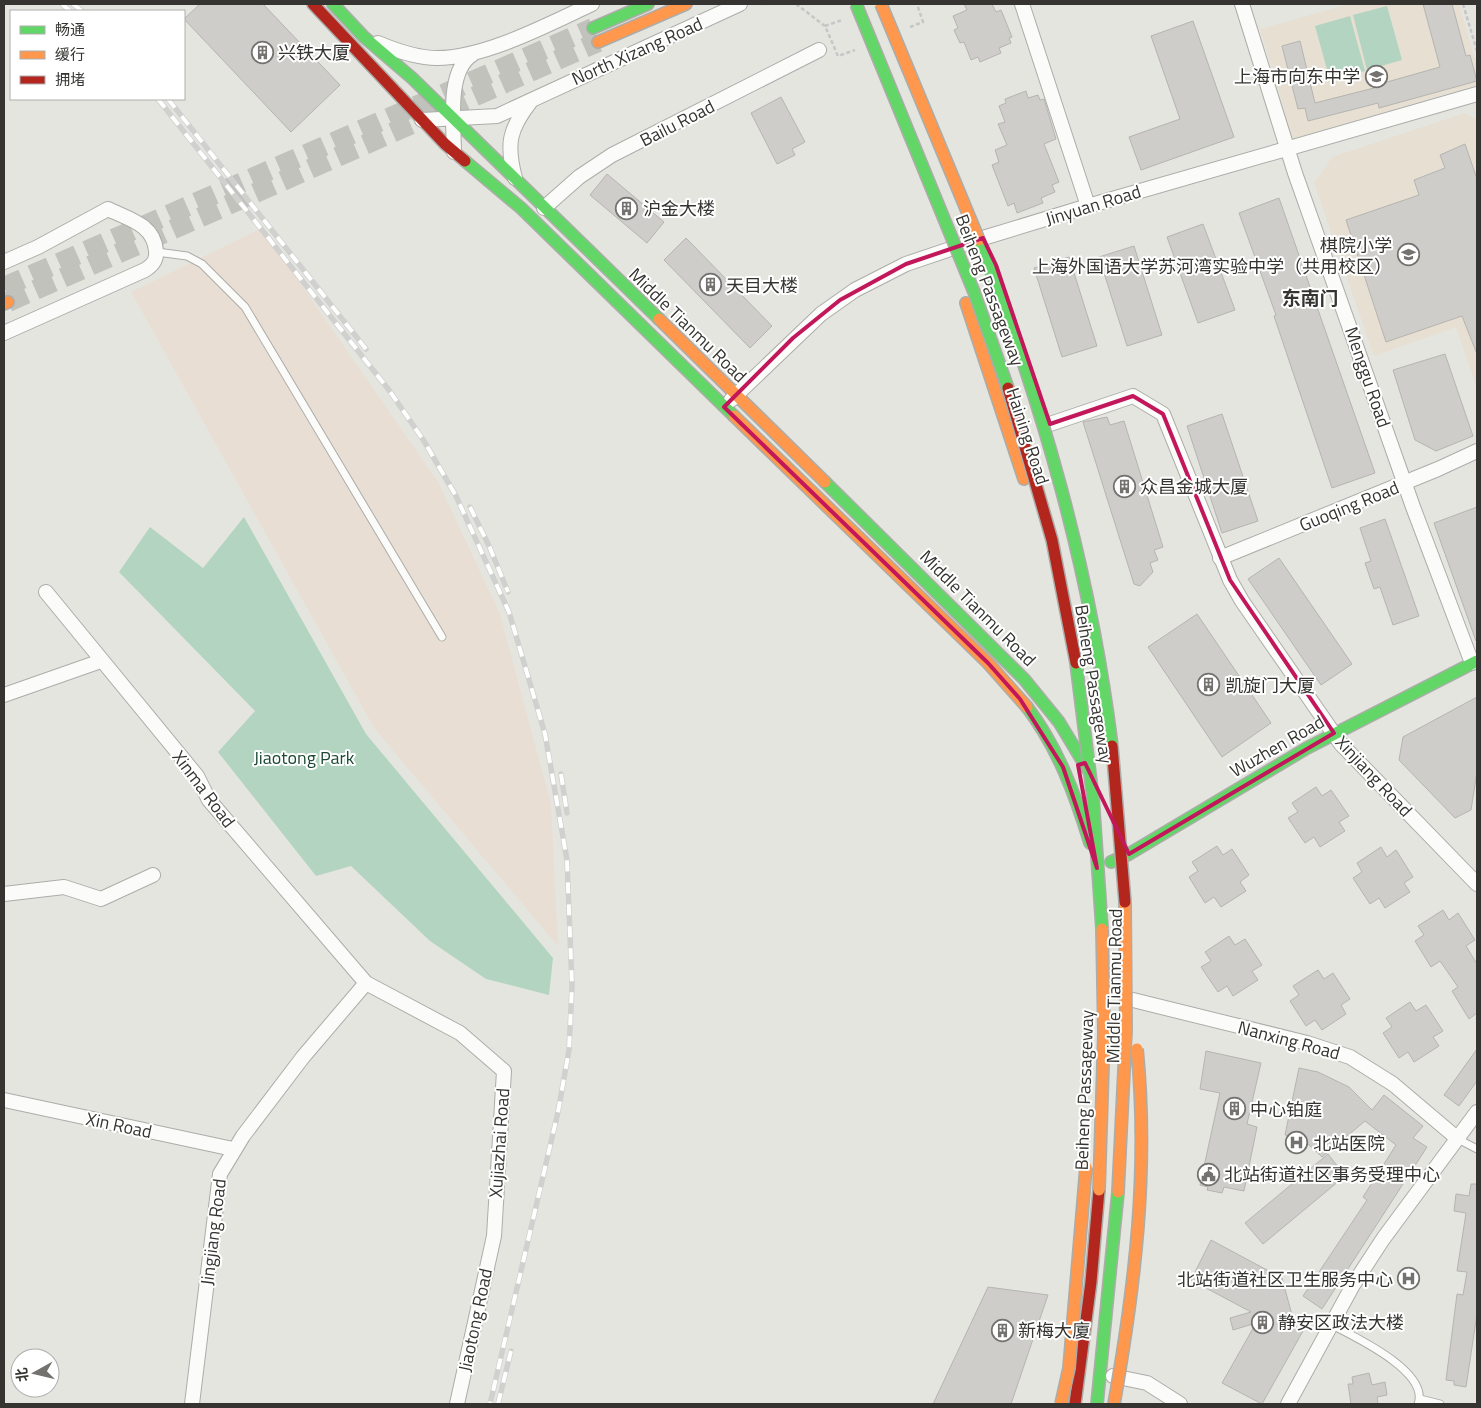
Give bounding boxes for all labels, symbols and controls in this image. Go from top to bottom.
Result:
legend [10,10,185,100]
street label: North Xizang Road [567,10,707,92]
text: 畅通 [55,18,85,41]
place label: 兴铁大厦 [278,39,350,66]
building icon: 兴铁大厦 [250,40,274,64]
text: 缓行 [55,43,85,66]
place label: 上海市向东中学 [1234,63,1360,90]
school or university icon: 上海市向东中学 [1364,64,1388,88]
text: 拥堵 [55,68,85,91]
street label: Bailu Road [635,93,719,153]
street label: Jinyuan Road [1042,178,1144,232]
place label: 沪金大楼 [643,195,715,222]
building icon: 沪金大楼 [615,196,639,220]
street label: Beiheng Passageway [949,210,1031,370]
place label: 棋院小学 上海外国语大学苏河湾实验中学（共用校区） [1032,232,1392,280]
school or university icon: 棋院小学 上海外国语大学苏河湾实验中学（共用校区） [1396,243,1420,267]
street label: Middle Tianmu Road [623,261,753,389]
place label: 天目大楼 [726,272,798,299]
building icon: 天目大楼 [698,273,722,297]
district label: 东南门 [1281,283,1339,312]
street label: Menggu Road [1338,323,1398,431]
street label: Haining Road [1000,384,1056,488]
place label: 众昌金城大厦 [1140,473,1248,500]
building icon: 众昌金城大厦 [1112,474,1136,498]
street label: Guoqing Road [1295,474,1403,538]
street label: Middle Tianmu Road [914,544,1042,672]
street label: Beiheng Passageway [1068,603,1120,766]
place label: 凯旋门大厦 [1225,672,1315,699]
building icon: 凯旋门大厦 [1197,673,1221,697]
street label: Wuzhen Road [1225,708,1329,784]
street label: Xinjiang Road [1329,729,1419,823]
park label: Jiaotong Park [254,744,355,771]
street label: Xinma Road [166,745,242,833]
street label: Middle Tianmu Road [1099,908,1129,1064]
street label: Beiheng Passageway [1068,1009,1100,1171]
street label: Nanxing Road [1235,1013,1343,1067]
street label: Xujiazhai Road [482,1087,516,1199]
place label: 中心铂庭 [1250,1096,1322,1123]
building icon: 中心铂庭 [1222,1097,1246,1121]
street label: Xin Road [84,1105,154,1145]
place label: 北站医院 [1313,1130,1385,1157]
hospital icon: 北站医院 [1285,1131,1309,1155]
place label: 北站街道社区事务受理中心 [1224,1161,1440,1188]
public building icon: 北站街道社区事务受理中心 [1196,1162,1220,1186]
street label: Jingjiang Road [193,1177,233,1287]
street label: Jiaotong Road [451,1266,499,1374]
place label: 北站街道社区卫生服务中心 [1177,1266,1393,1293]
hospital icon: 北站街道社区卫生服务中心 [1397,1267,1421,1291]
place label: 静安区政法大楼 [1278,1309,1404,1336]
building icon: 静安区政法大楼 [1250,1310,1274,1334]
place label: 新梅大廈 [1018,1317,1090,1344]
building icon: 新梅大廈 [990,1318,1014,1342]
north arrow [10,1348,60,1398]
text: 北 [10,1366,33,1383]

